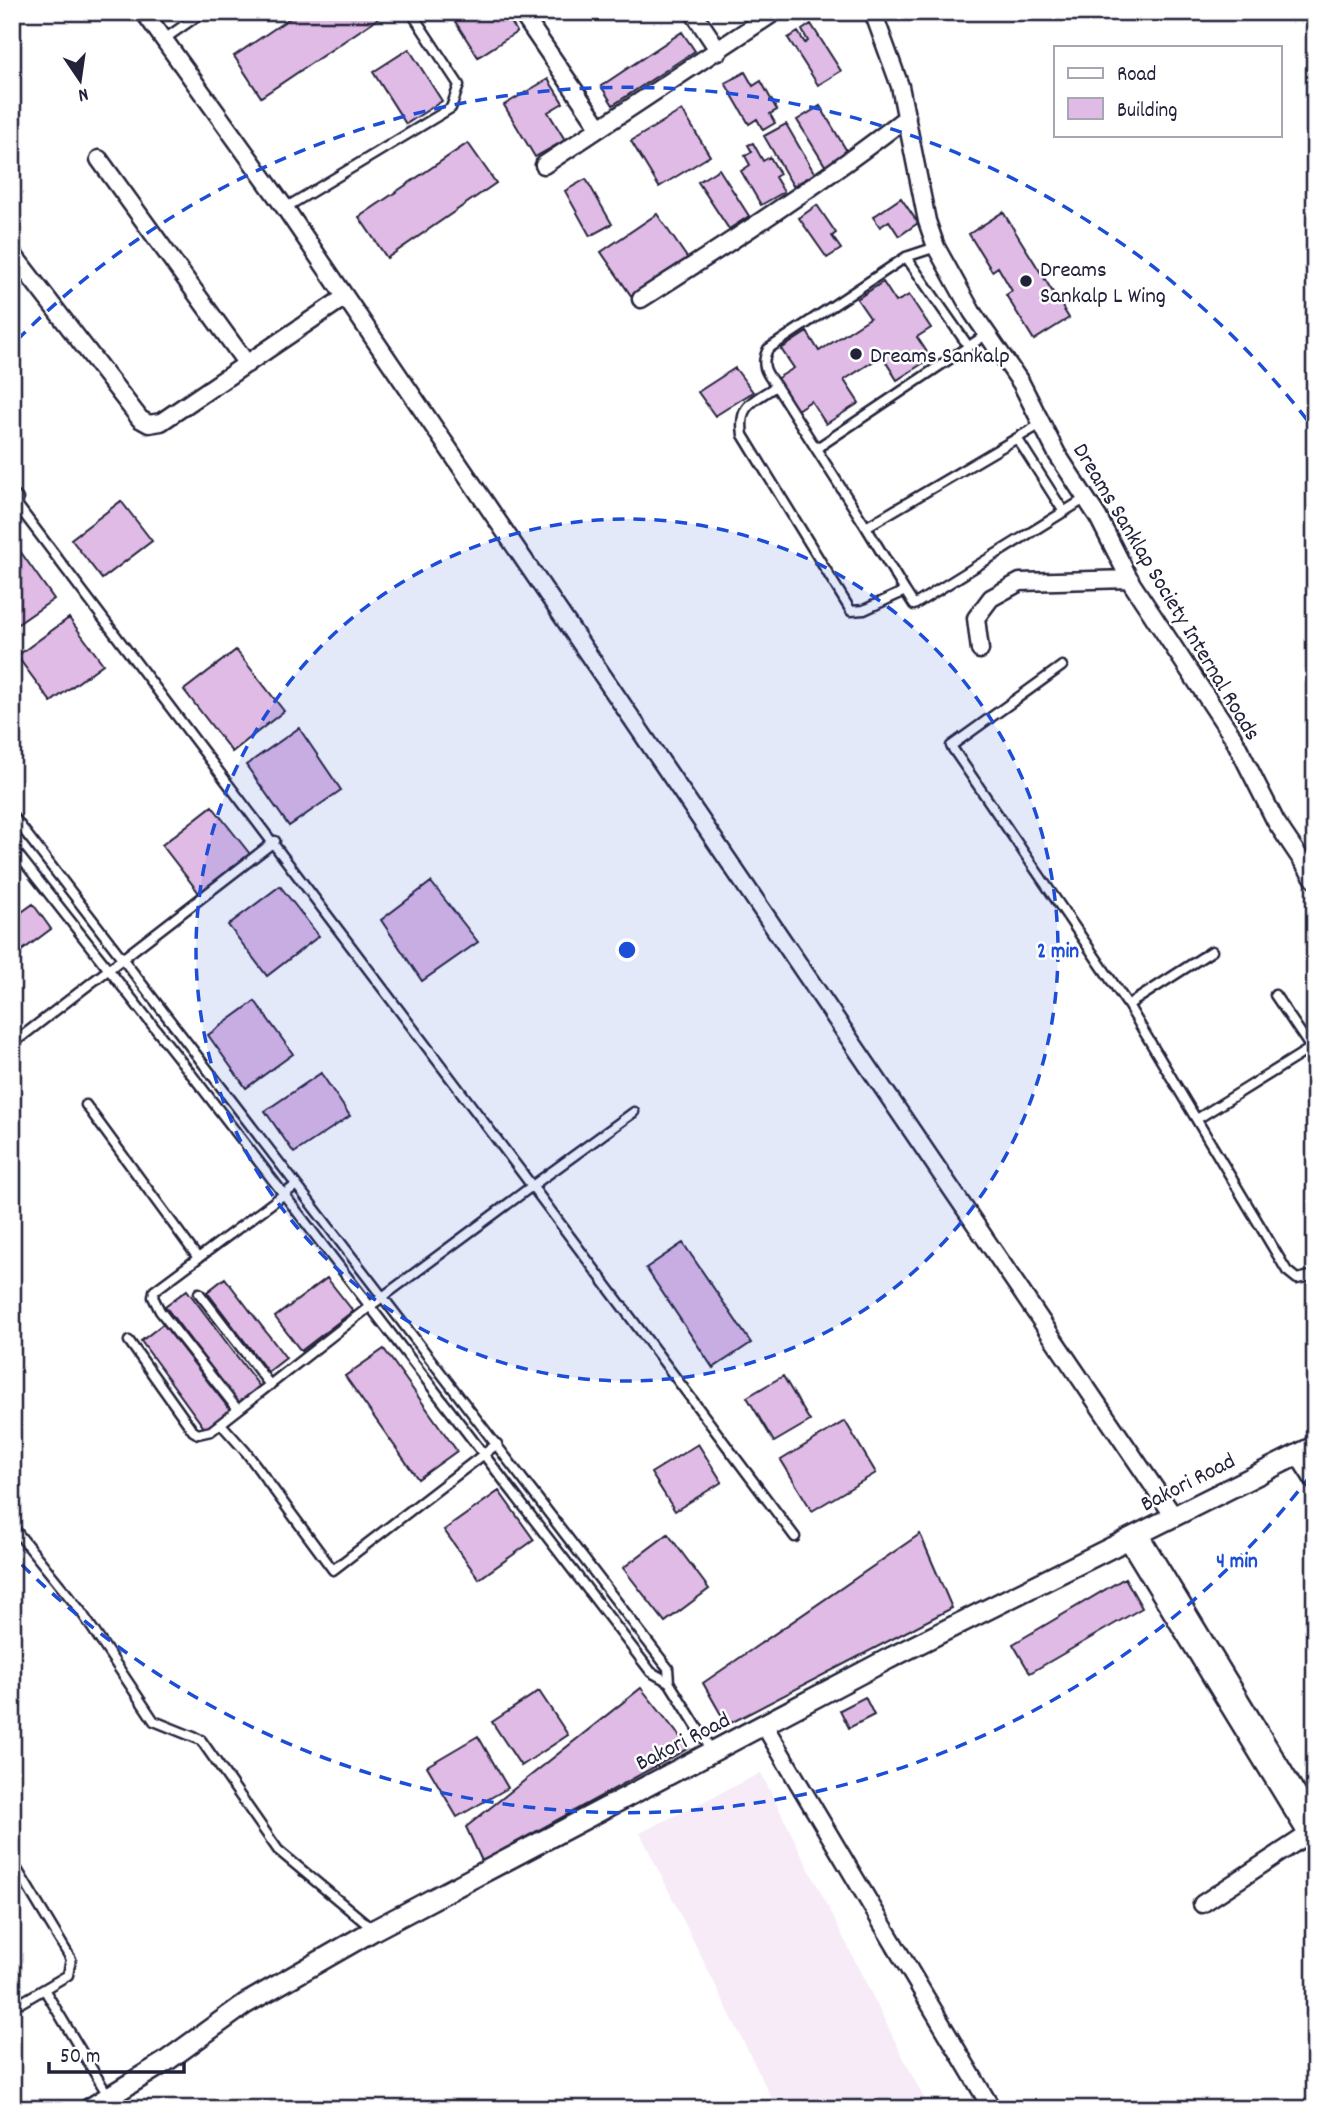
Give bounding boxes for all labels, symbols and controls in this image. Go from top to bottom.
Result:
north arrow [46,46,116,116]
legend [1054,46,1282,136]
text: Road [1117,61,1156,91]
text: N [75,79,91,107]
text: Building [1117,97,1177,127]
place label: Dreams Sankalp L Wing [1040,255,1166,314]
marker: Dreams Sankalp L Wing [1018,273,1034,289]
place label: Dreams Sankalp [870,341,1010,374]
marker: Dreams Sankalp [848,346,864,362]
street label: Dreams Sanklap Society Internal Roads [1063,438,1267,748]
centre of rings [615,938,639,962]
text: 2 min [1037,938,1079,968]
street label: Bakori Road [1135,1446,1242,1522]
text: 4 min [1216,1548,1258,1578]
street label: Bakori Road [630,1705,737,1781]
scale bar [49,2030,184,2074]
text: 50 m [60,2043,100,2073]

